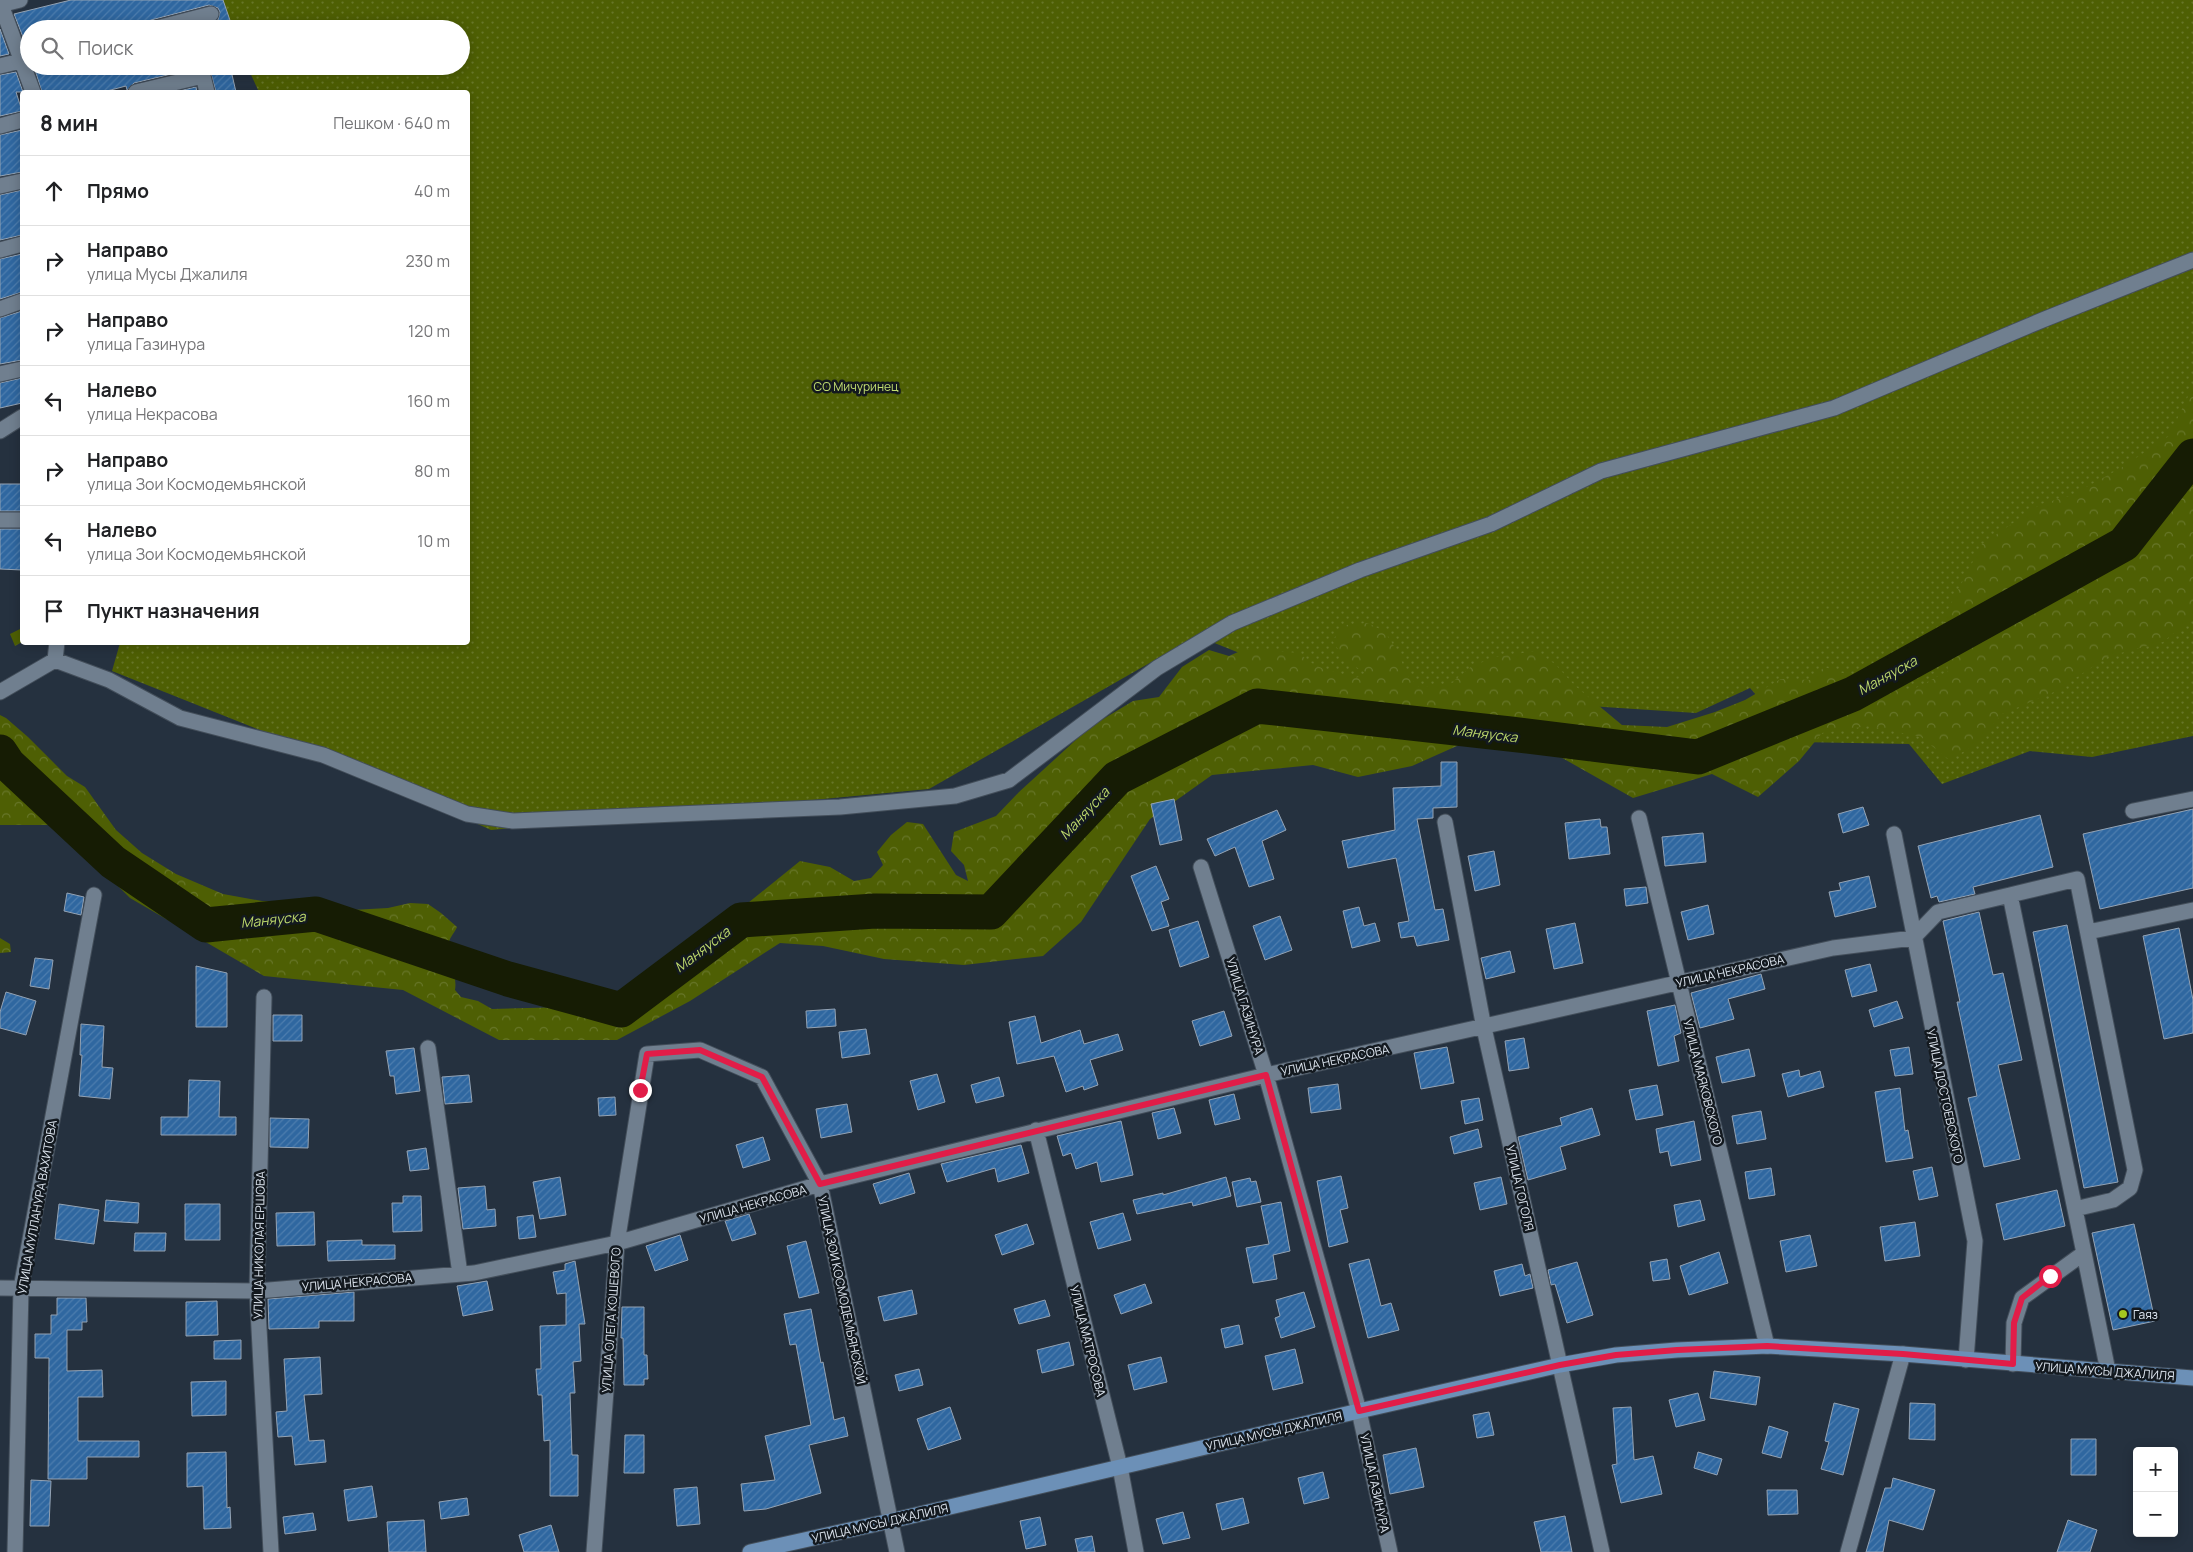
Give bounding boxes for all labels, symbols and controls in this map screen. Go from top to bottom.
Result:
search box [20,20,470,75]
icon: search [38,34,66,62]
text: Поиск [78,35,133,61]
text: 8 мин [40,109,98,137]
text: Пешком · 640 m [333,112,450,134]
icon: ahead [40,177,68,205]
text: Прямо [87,178,149,204]
text: 40 m [414,180,450,202]
text: Направо [87,237,168,263]
icon: right [40,247,68,275]
text: 230 m [406,250,450,272]
text: улица Мусы Джалиля [87,263,248,285]
text: Направо [87,307,168,333]
icon: right [40,317,68,345]
text: 120 m [408,320,450,342]
text: улица Газинура [87,333,205,355]
text: Налево [87,377,157,403]
park label: СО Мичуринец [814,378,899,395]
icon: left [40,387,68,415]
text: 160 m [407,390,450,412]
text: улица Некрасова [87,403,218,425]
text: Направо [87,447,168,473]
icon: right [40,457,68,485]
text: 80 m [414,460,450,482]
text: улица Зои Космодемьянской [87,473,306,495]
text: Налево [87,517,157,543]
icon: left [40,527,68,555]
text: 10 m [417,530,450,552]
text: улица Зои Космодемьянской [87,543,306,565]
icon: arrive [40,597,68,625]
text: Пункт назначения [87,598,260,624]
water label: Маняуска [1854,650,1921,699]
water label: Маняуска [1452,720,1520,747]
water label: Маняуска [1055,782,1114,843]
water label: Маняуска [240,906,308,932]
water label: Маняуска [670,921,735,976]
street label: УЛИЦА НЕКРАСОВА [1674,950,1786,992]
street label: УЛИЦА ГАЗИНУРА [1222,955,1268,1057]
street label: УЛИЦА МАЯКОВСКОГО [1679,1017,1727,1147]
street label: УЛИЦА ДОСТОЕВСКОГО [1922,1027,1968,1165]
street label: УЛИЦА НЕКРАСОВА [1279,1040,1391,1080]
route end [629,1079,652,1102]
street label: УЛИЦА МУЛЛАНУРА ВАХИТОВА [13,1118,61,1296]
street label: УЛИЦА ГОГОЛЯ [1502,1143,1538,1233]
street label: УЛИЦА НИКОЛАЯ ЕРШОВА [249,1170,269,1319]
street label: УЛИЦА НЕКРАСОВА [697,1180,809,1227]
street label: УЛИЦА ЗОИ КОСМОДЕМЬЯНСКОЙ [814,1194,870,1386]
street label: УЛИЦА ОЛЕГА КОШЕВОГО [597,1246,625,1393]
route start [2039,1265,2062,1288]
street label: УЛИЦА НЕКРАСОВА [301,1269,413,1295]
street label: УЛИЦА МАТРОСОВА [1066,1284,1110,1399]
place label: Гаяз [2133,1306,2158,1323]
marker: Гаяз [2117,1308,2129,1320]
street label: УЛИЦА МУСЫ ДЖАЛИЛЯ [2035,1358,2175,1384]
street label: УЛИЦА МУСЫ ДЖАЛИЛЯ [1204,1407,1344,1455]
street label: УЛИЦА ГАЗИНУРА [1356,1432,1394,1535]
map controls [2133,1447,2178,1537]
button: + [2133,1447,2178,1492]
button: − [2133,1492,2178,1537]
street label: УЛИЦА МУСЫ ДЖАЛИЛЯ [810,1499,950,1547]

